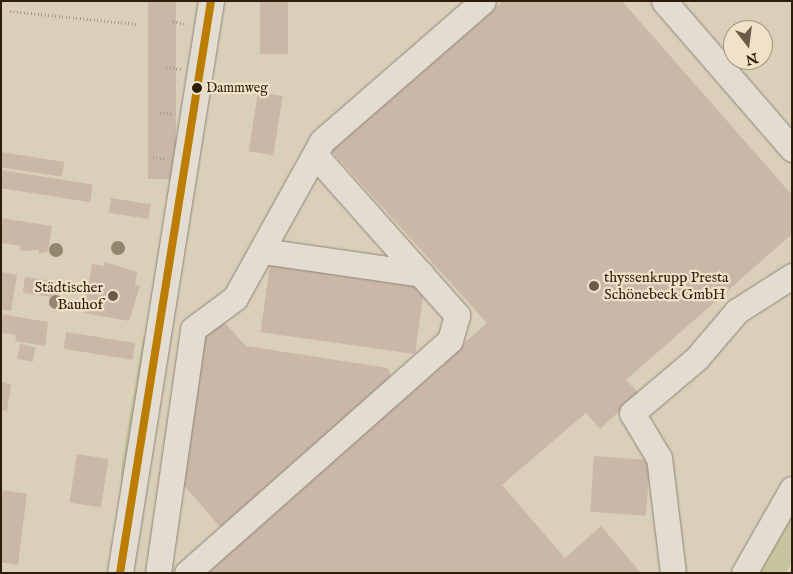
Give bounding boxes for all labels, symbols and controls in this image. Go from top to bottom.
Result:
north arrow [723,20,773,70]
text: N [743,48,760,69]
place label: Dammweg [206,80,268,96]
marker: Dammweg [192,83,202,93]
place label: thyssenkrupp Presta Schönebeck GmbH [604,268,729,303]
place label: Städtischer Bauhof [34,278,103,313]
marker: thyssenkrupp Presta Schönebeck GmbH [588,280,600,292]
marker: Städtischer Bauhof [107,290,119,302]

